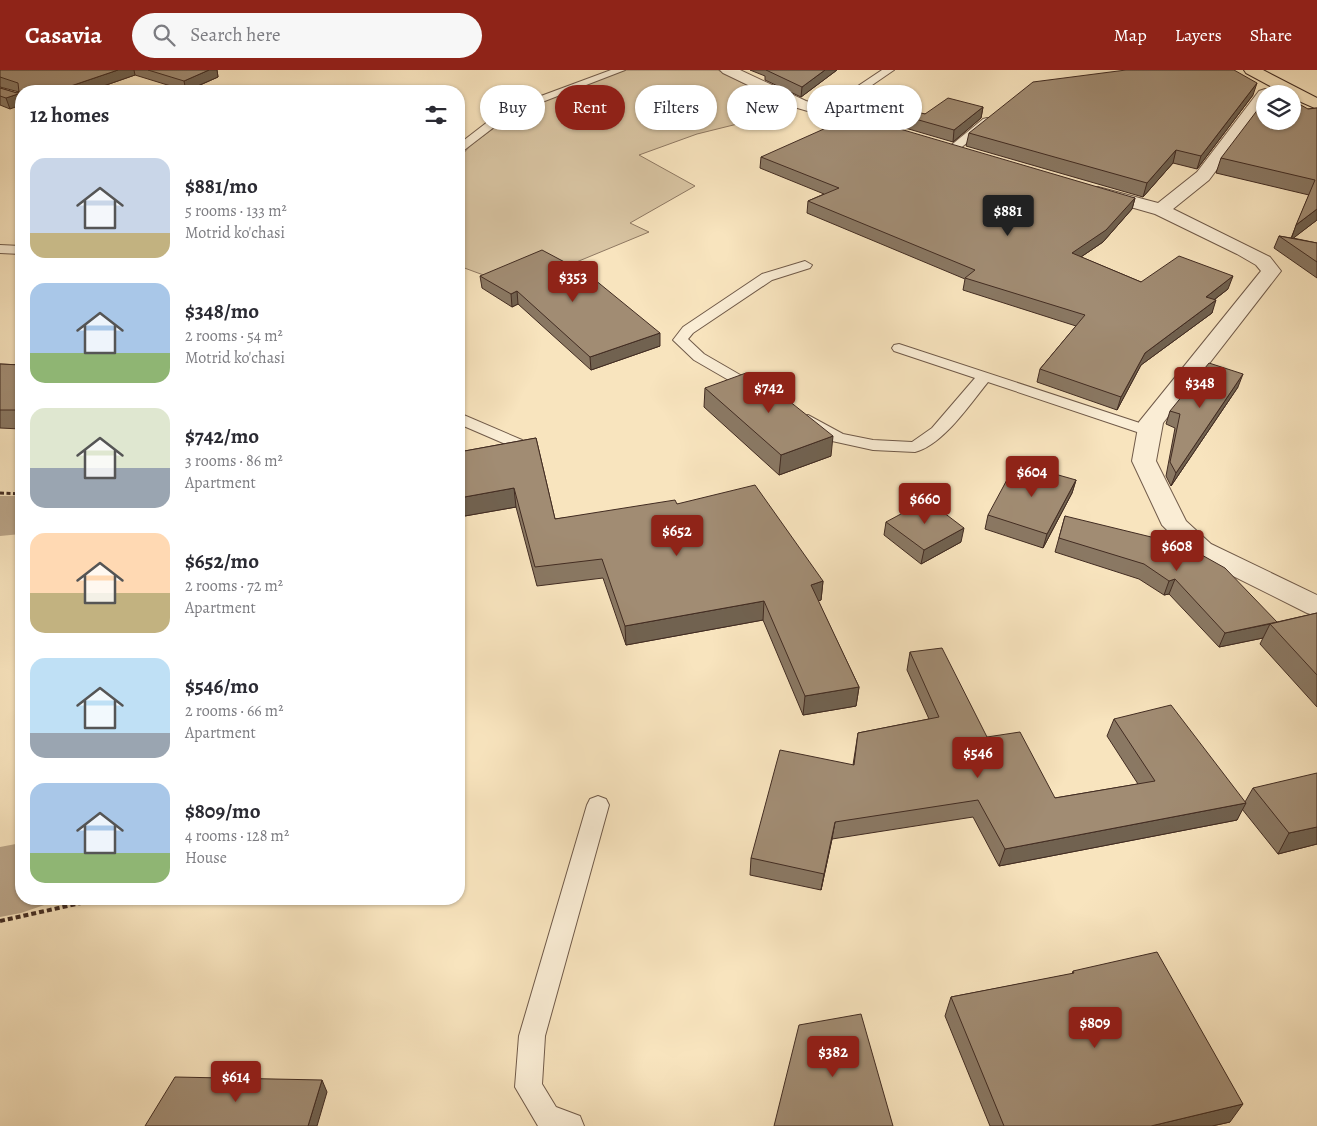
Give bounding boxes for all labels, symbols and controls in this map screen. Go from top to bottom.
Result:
search box [132,13,482,58]
text: Casavia [25,19,102,51]
icon: search [150,21,178,49]
text: Search here [190,22,281,48]
text: Map [1114,23,1147,47]
text: Layers [1175,23,1222,47]
text: Share [1250,23,1292,47]
chip: Buy [480,85,545,130]
chip: Rent [555,85,625,130]
chip: Filters [635,85,717,130]
chip: New [727,85,797,130]
chip: Apartment [807,85,922,130]
map controls [1256,85,1301,130]
button: layers [1256,85,1301,130]
text: 12 homes [30,101,109,129]
icon: filters [422,101,450,129]
text: $881/mo [185,172,258,200]
icon: home [70,178,130,238]
pin: $881 [978,194,1038,237]
text: 5 rooms · 133 m² [185,200,287,222]
text: $881 [994,200,1022,222]
text: Motrid ko'chasi [185,222,285,244]
pin: $353 [543,260,603,303]
text: $353 [559,266,587,288]
text: $348/mo [185,297,259,325]
icon: home [70,303,130,363]
text: 2 rooms · 54 m² [185,325,283,347]
text: Motrid ko'chasi [185,347,285,369]
pin: $348 [1170,366,1230,409]
pin: $742 [739,372,799,414]
text: $348 [1185,372,1215,394]
text: $742 [754,377,784,399]
text: $742/mo [185,422,259,450]
icon: home [70,428,130,488]
text: 3 rooms · 86 m² [185,450,283,472]
pin: $604 [1002,456,1062,498]
text: $604 [1017,461,1047,483]
text: Apartment [185,472,256,494]
pin: $660 [895,482,955,525]
text: $660 [910,488,940,510]
pin: $652 [647,514,707,557]
text: $652 [662,520,692,542]
pin: $608 [1147,530,1207,572]
text: $608 [1162,535,1192,557]
text: $652/mo [185,547,259,575]
icon: home [70,553,130,613]
text: 2 rooms · 72 m² [185,575,283,597]
text: Apartment [185,597,256,619]
text: $546/mo [185,672,259,700]
icon: home [70,678,130,738]
text: 2 rooms · 66 m² [185,700,283,722]
text: Apartment [185,722,256,744]
pin: $546 [948,736,1008,779]
text: $546 [963,742,993,764]
text: $809/mo [185,797,261,825]
icon: home [70,803,130,863]
text: 4 rooms · 128 m² [185,825,289,847]
text: House [185,847,227,869]
pin: $809 [1065,1006,1125,1049]
text: $809 [1080,1012,1110,1034]
pin: $382 [803,1036,863,1078]
text: $382 [818,1041,848,1063]
pin: $614 [206,1060,266,1103]
text: $614 [222,1066,250,1088]

